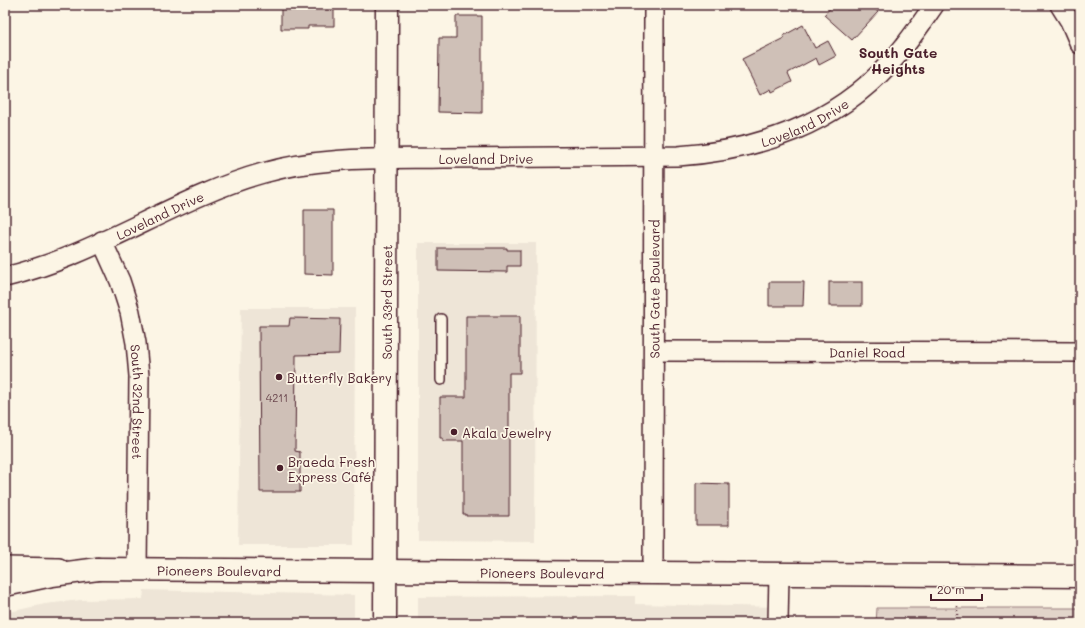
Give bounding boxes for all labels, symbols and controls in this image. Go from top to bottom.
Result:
district label: South Gate Heights [859,43,937,78]
street label: Loveland Drive [759,94,852,150]
street label: Loveland Drive [439,149,534,167]
street label: Loveland Drive [113,187,206,243]
street label: South Gate Boulevard [645,219,662,359]
street label: South 33rd Street [377,244,395,360]
street label: Daniel Road [829,343,905,360]
street label: South 32nd Street [128,344,148,460]
place label: Butterfly Bakery [287,369,392,386]
marker: Butterfly Bakery [274,372,284,382]
house number: 4211 [266,390,288,405]
place label: Akala Jewelry [462,424,552,441]
marker: Akala Jewelry [449,427,459,437]
place label: Braeda Fresh Express Café [288,453,375,485]
marker: Braeda Fresh Express Café [275,463,285,473]
street label: Pioneers Boulevard [157,561,281,579]
street label: Pioneers Boulevard [480,563,604,581]
scale bar [931,576,982,602]
text: 20 m [937,581,965,597]

